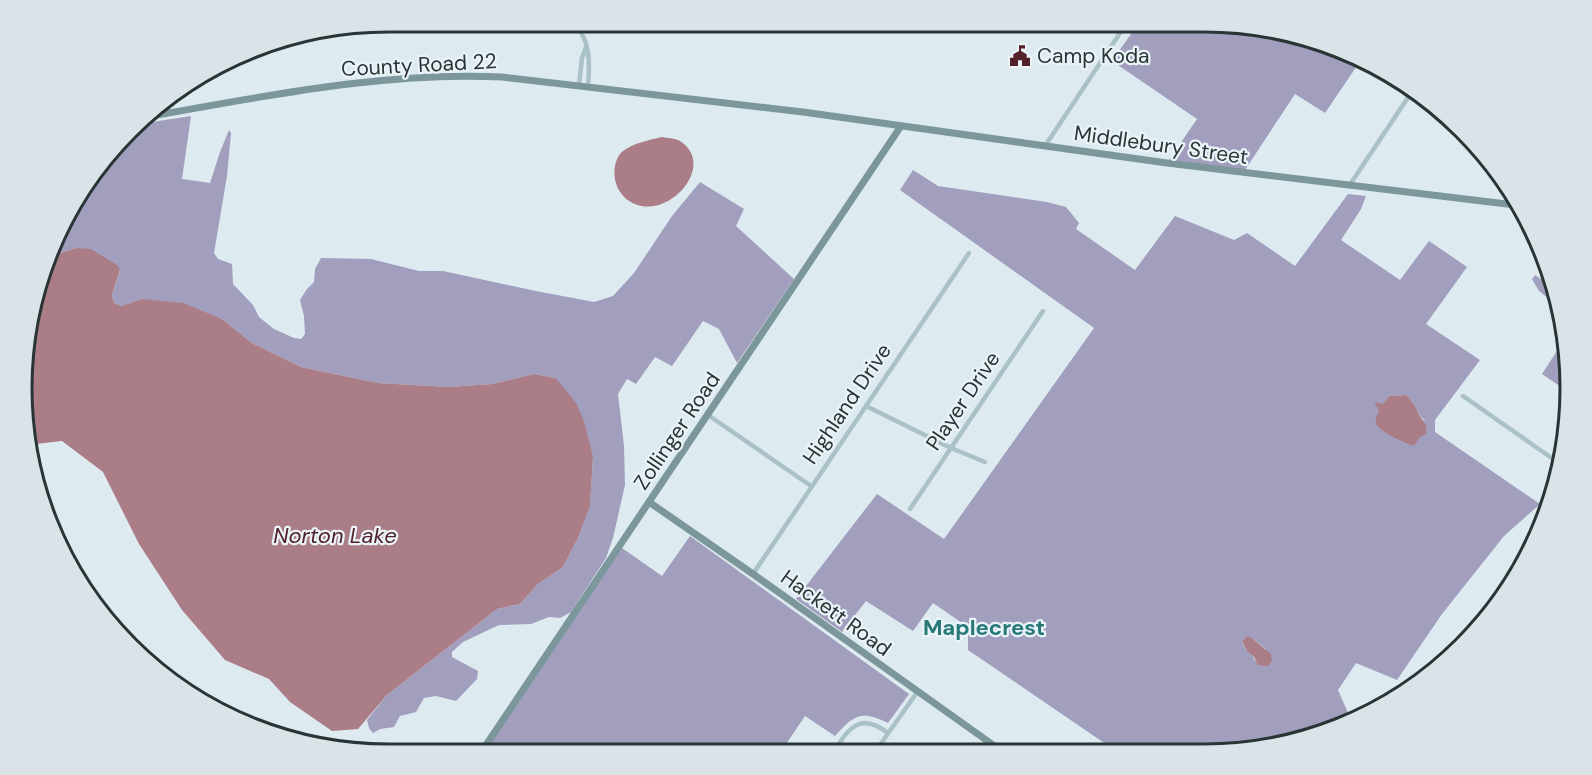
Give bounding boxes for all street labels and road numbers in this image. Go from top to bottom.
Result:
street label: County Road 22 [340,47,498,83]
street label: Middlebury Street [1072,119,1250,171]
street label: Highland Drive [796,338,898,470]
street label: Player Drive [920,346,1006,456]
street label: Zollinger Road [627,367,727,495]
street label: Hackett Road [775,563,897,663]

